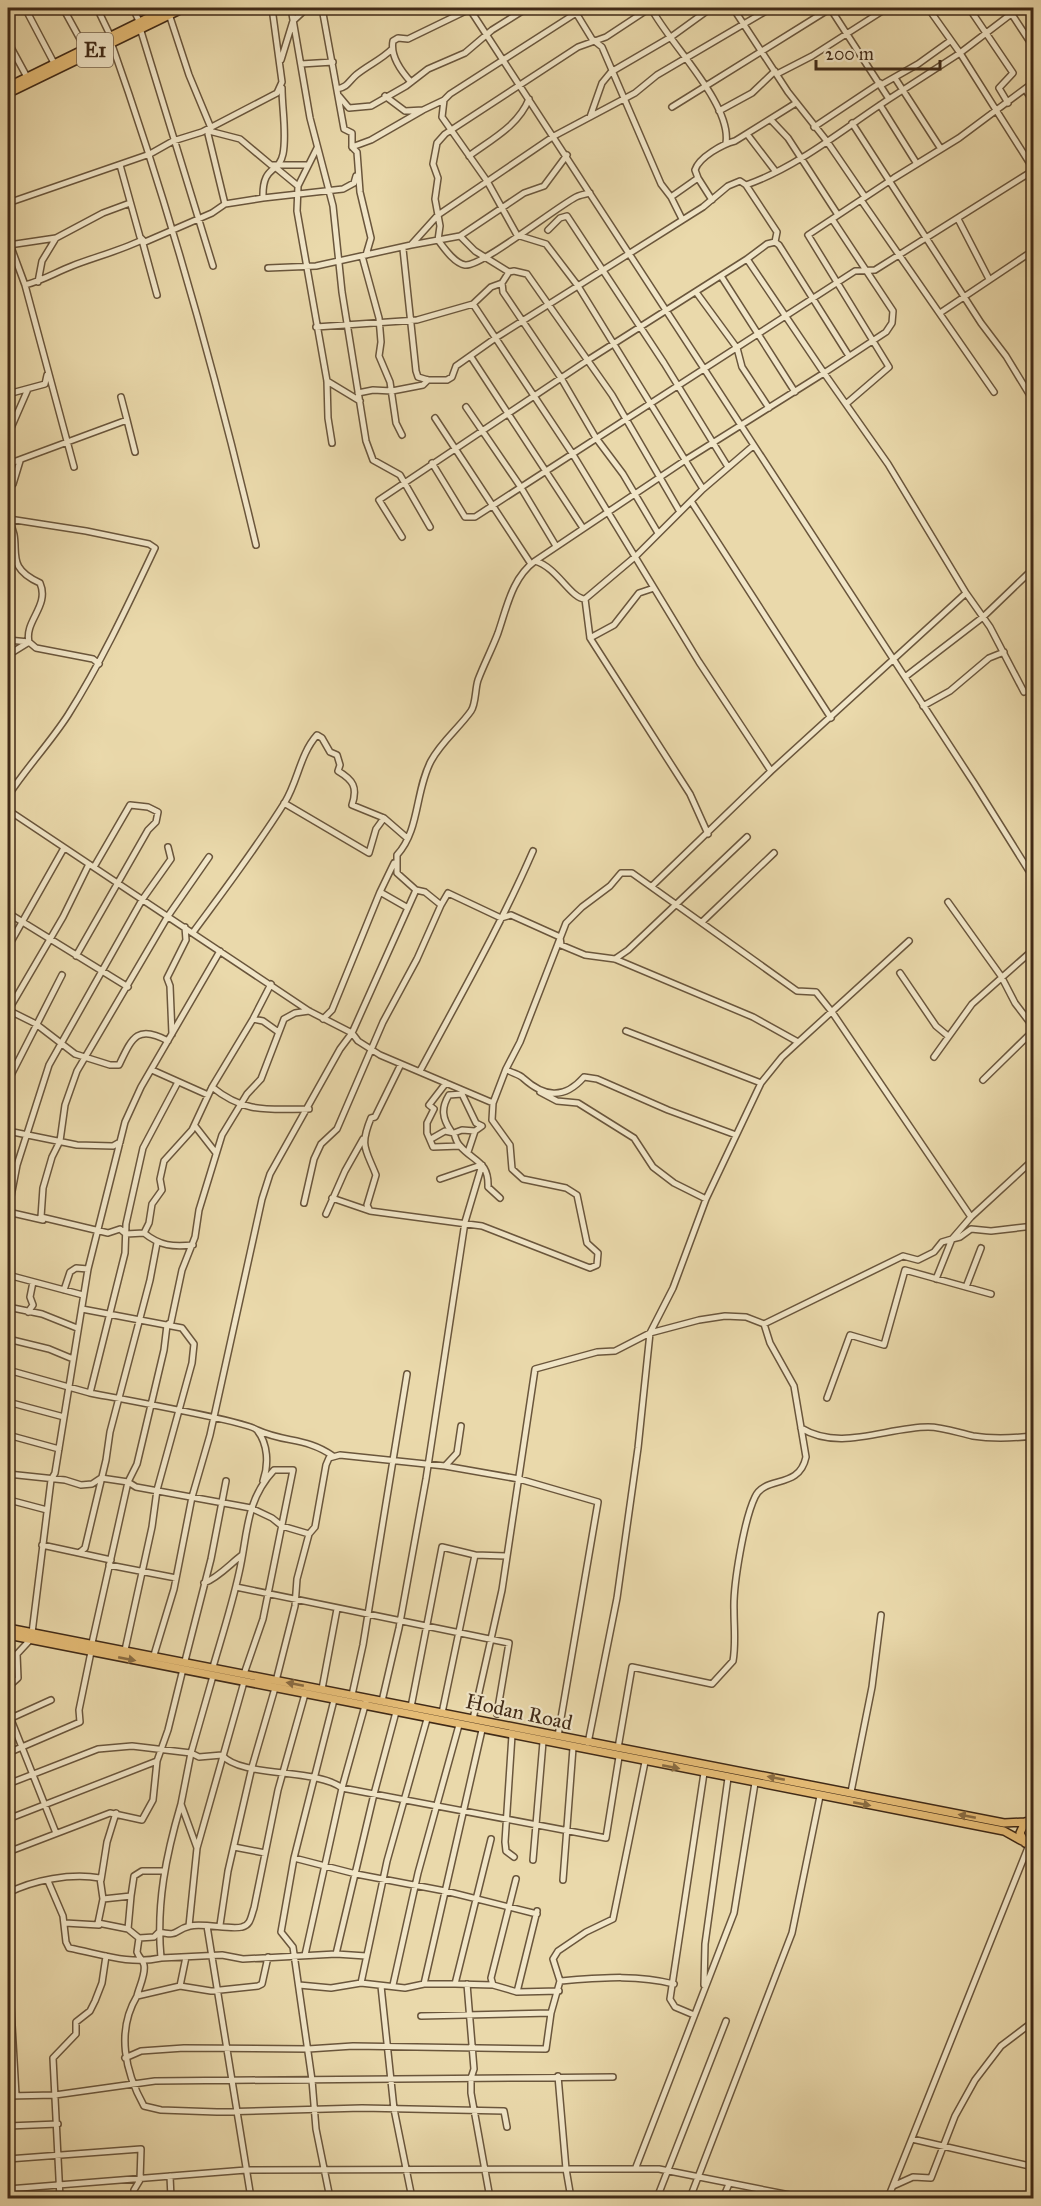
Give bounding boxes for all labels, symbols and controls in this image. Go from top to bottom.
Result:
road number: E1 [77,33,113,67]
scale bar [816,33,940,71]
text: 200 m [825,43,874,65]
one-way arrow [117,1655,136,1664]
one-way arrow [285,1679,304,1688]
street label: Hodan Road [463,1688,575,1736]
one-way arrow [661,1763,680,1772]
one-way arrow [766,1773,785,1782]
one-way arrow [853,1800,872,1809]
one-way arrow [958,1811,977,1820]

